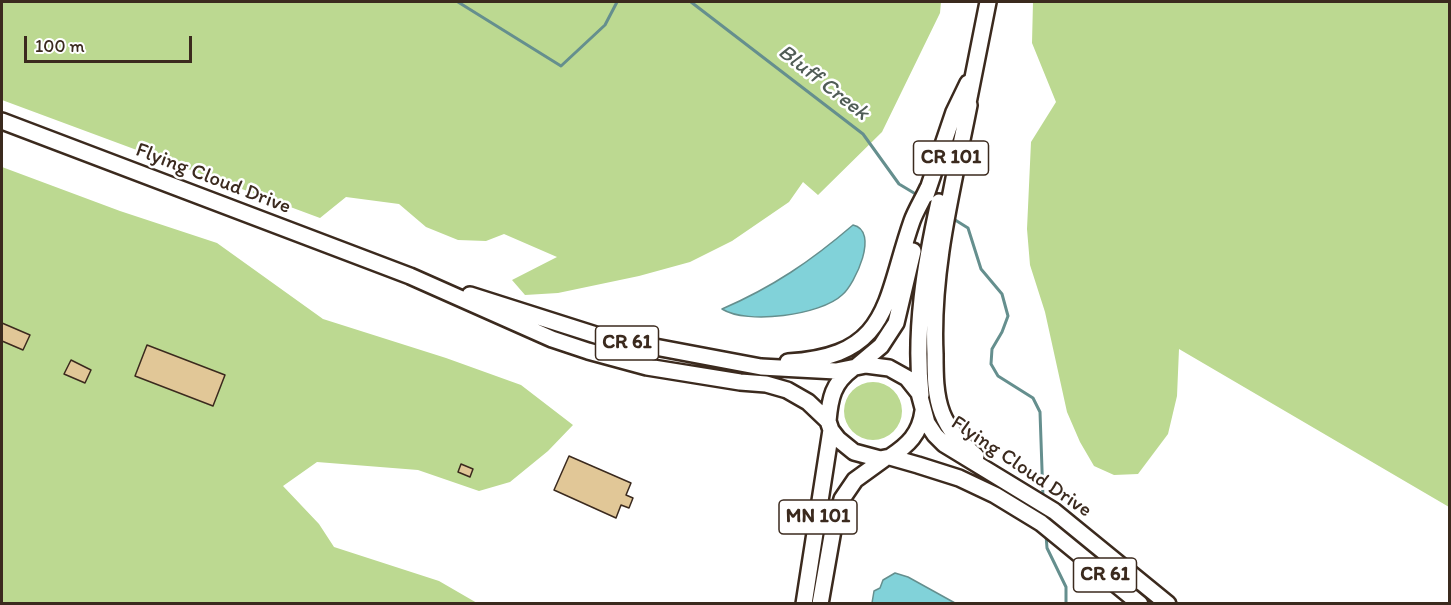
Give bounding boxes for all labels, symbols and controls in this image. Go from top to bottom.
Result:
scale bar [27,24,195,62]
text: 100 m [35,35,85,57]
water label: Bluff Creek [772,39,874,127]
street label: Flying Cloud Drive [132,138,294,220]
road number: CR 101 [914,141,988,175]
road number: CR 61 [596,326,658,360]
street label: Flying Cloud Drive [946,411,1096,523]
road number: MN 101 [779,500,857,534]
road number: CR 61 [1074,558,1136,592]

